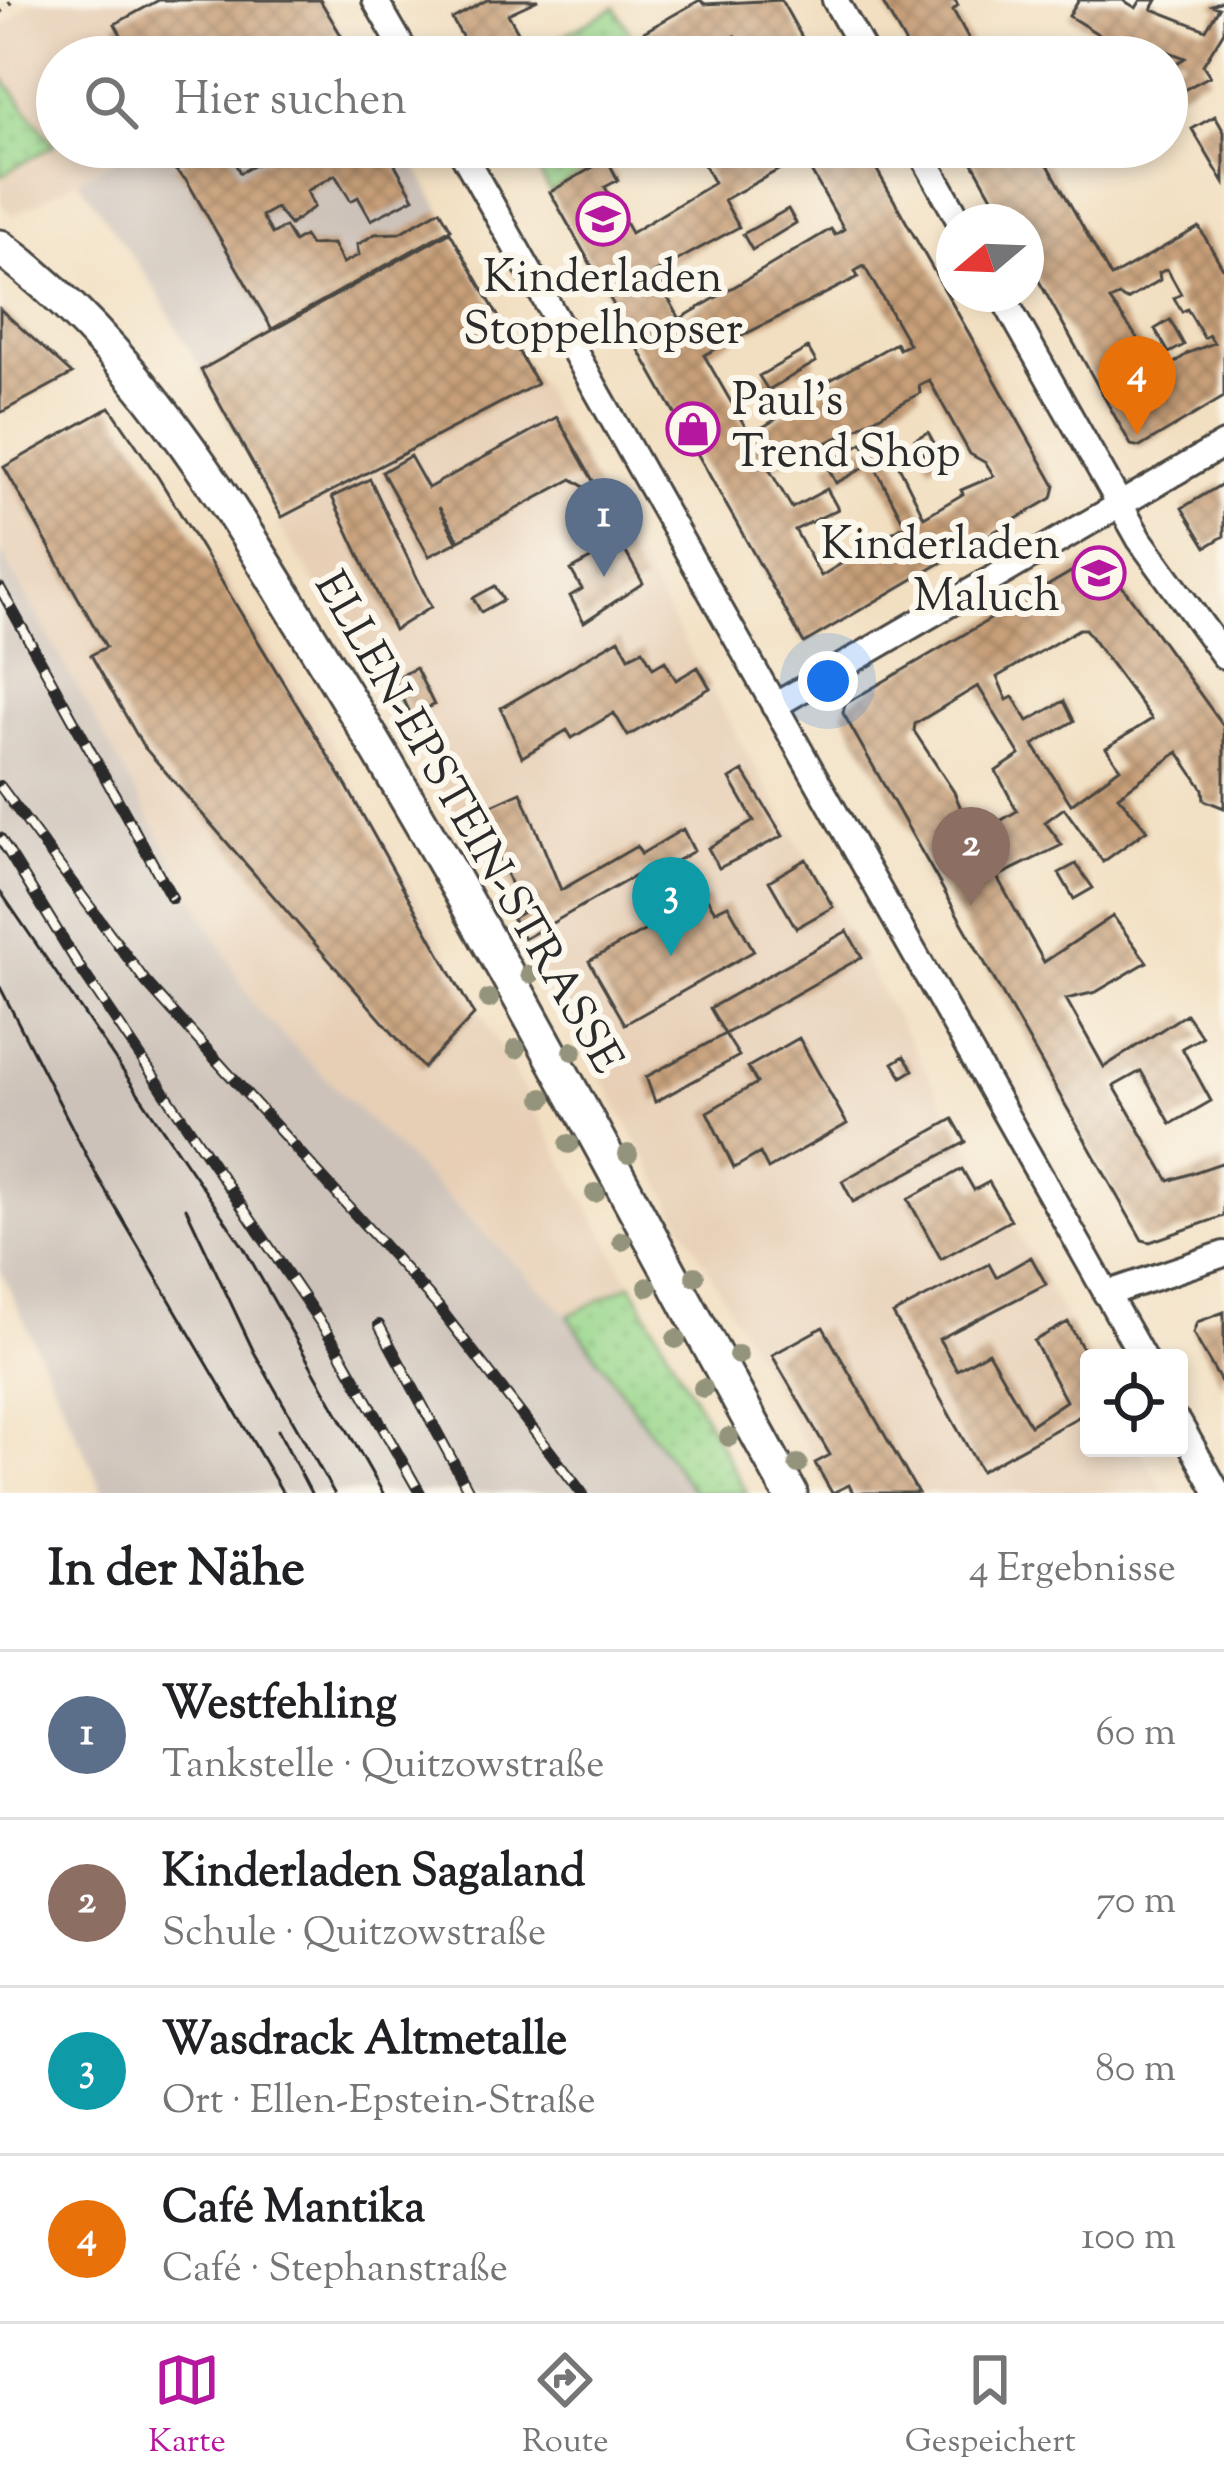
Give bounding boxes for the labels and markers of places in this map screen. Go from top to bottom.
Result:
school or university icon: Kinderladen Stoppelhopser [575,191,631,247]
place label: Kinderladen Stoppelhopser [463,248,743,365]
pin: 4 [1098,336,1176,435]
place label: Paul's Trend Shop [732,371,961,488]
shop icon: Paul's Trend Shop [665,401,721,457]
pin: 1 [565,478,643,577]
place label: Kinderladen Maluch [821,515,1060,632]
school or university icon: Kinderladen Maluch [1071,545,1127,601]
pin: 2 [932,807,1010,906]
pin: 3 [632,857,710,956]

